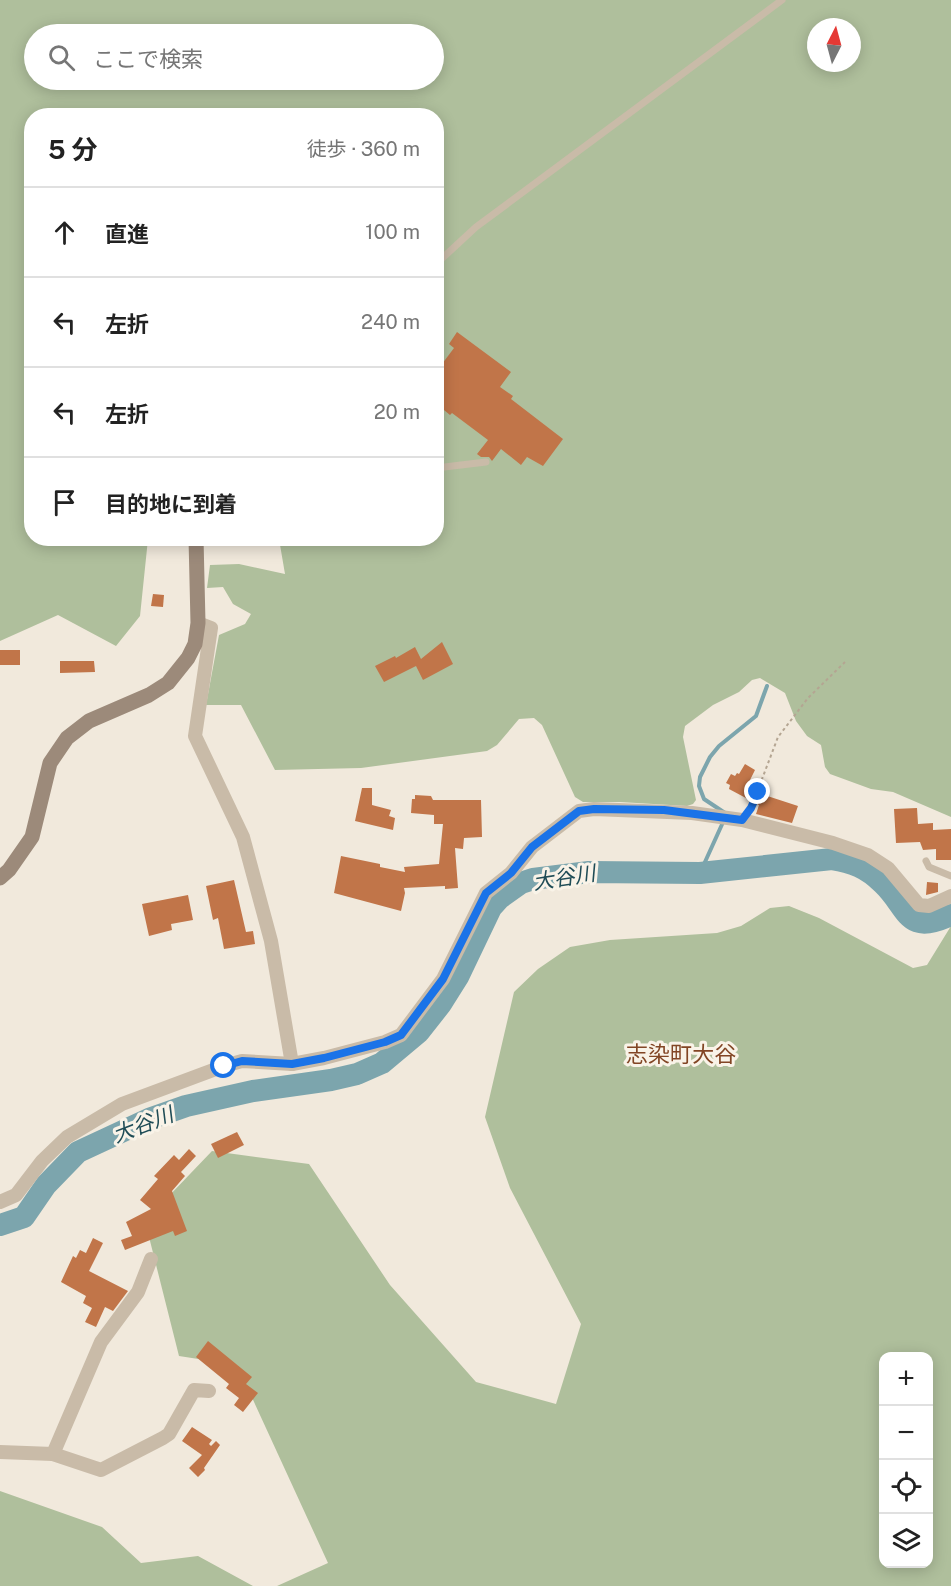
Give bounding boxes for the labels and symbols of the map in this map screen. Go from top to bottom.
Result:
north arrow [807,18,861,72]
route end [744,778,770,804]
water label: 大谷川 [531,860,599,895]
district label: 志染町大谷 [626,1041,736,1067]
route start [210,1052,236,1078]
water label: 大谷川 [109,1101,179,1147]

